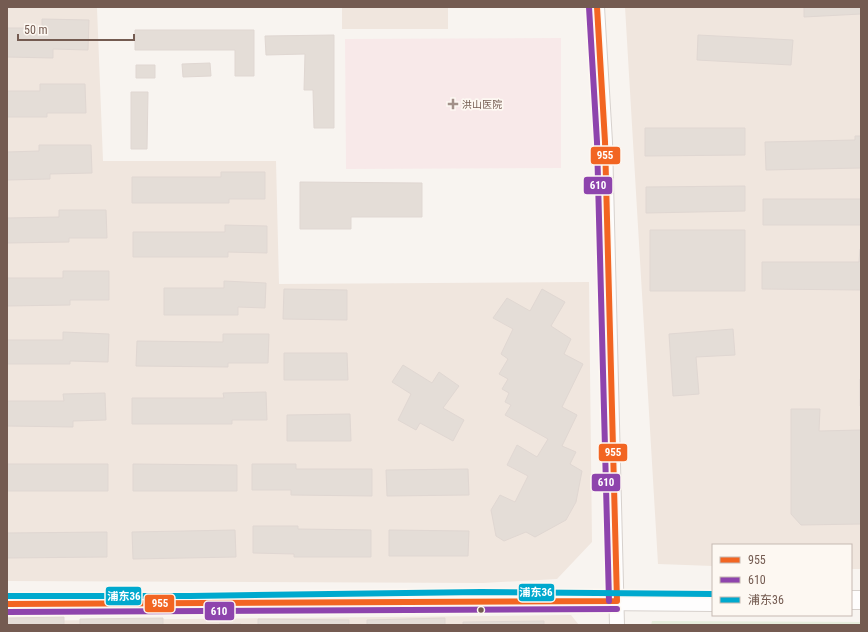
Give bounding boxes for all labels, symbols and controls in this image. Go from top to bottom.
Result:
scale bar [18,16,134,42]
text: 50 m [24,23,48,37]
marker: 洪山医院 [447,98,459,110]
place label: 洪山医院 [462,99,502,110]
line badge: 955 [590,146,621,165]
text: 955 [597,149,614,162]
line badge: 610 [583,176,613,195]
text: 610 [590,179,607,192]
line badge: 955 [598,443,628,462]
text: 955 [605,446,622,459]
line badge: 610 [591,473,621,492]
text: 610 [598,476,615,489]
legend [712,544,852,616]
text: 955 [748,553,766,567]
text: 610 [748,573,766,587]
line badge: 浦东36 [518,583,555,602]
line badge: 浦东36 [105,586,142,606]
text: 浦东36 [519,586,553,599]
text: 浦东36 [107,590,141,603]
text: 浦东36 [748,593,784,607]
line badge: 955 [144,594,175,613]
text: 955 [152,597,169,610]
line badge: 610 [204,601,235,621]
text: 610 [211,605,228,618]
unlabelled marker [476,605,486,615]

